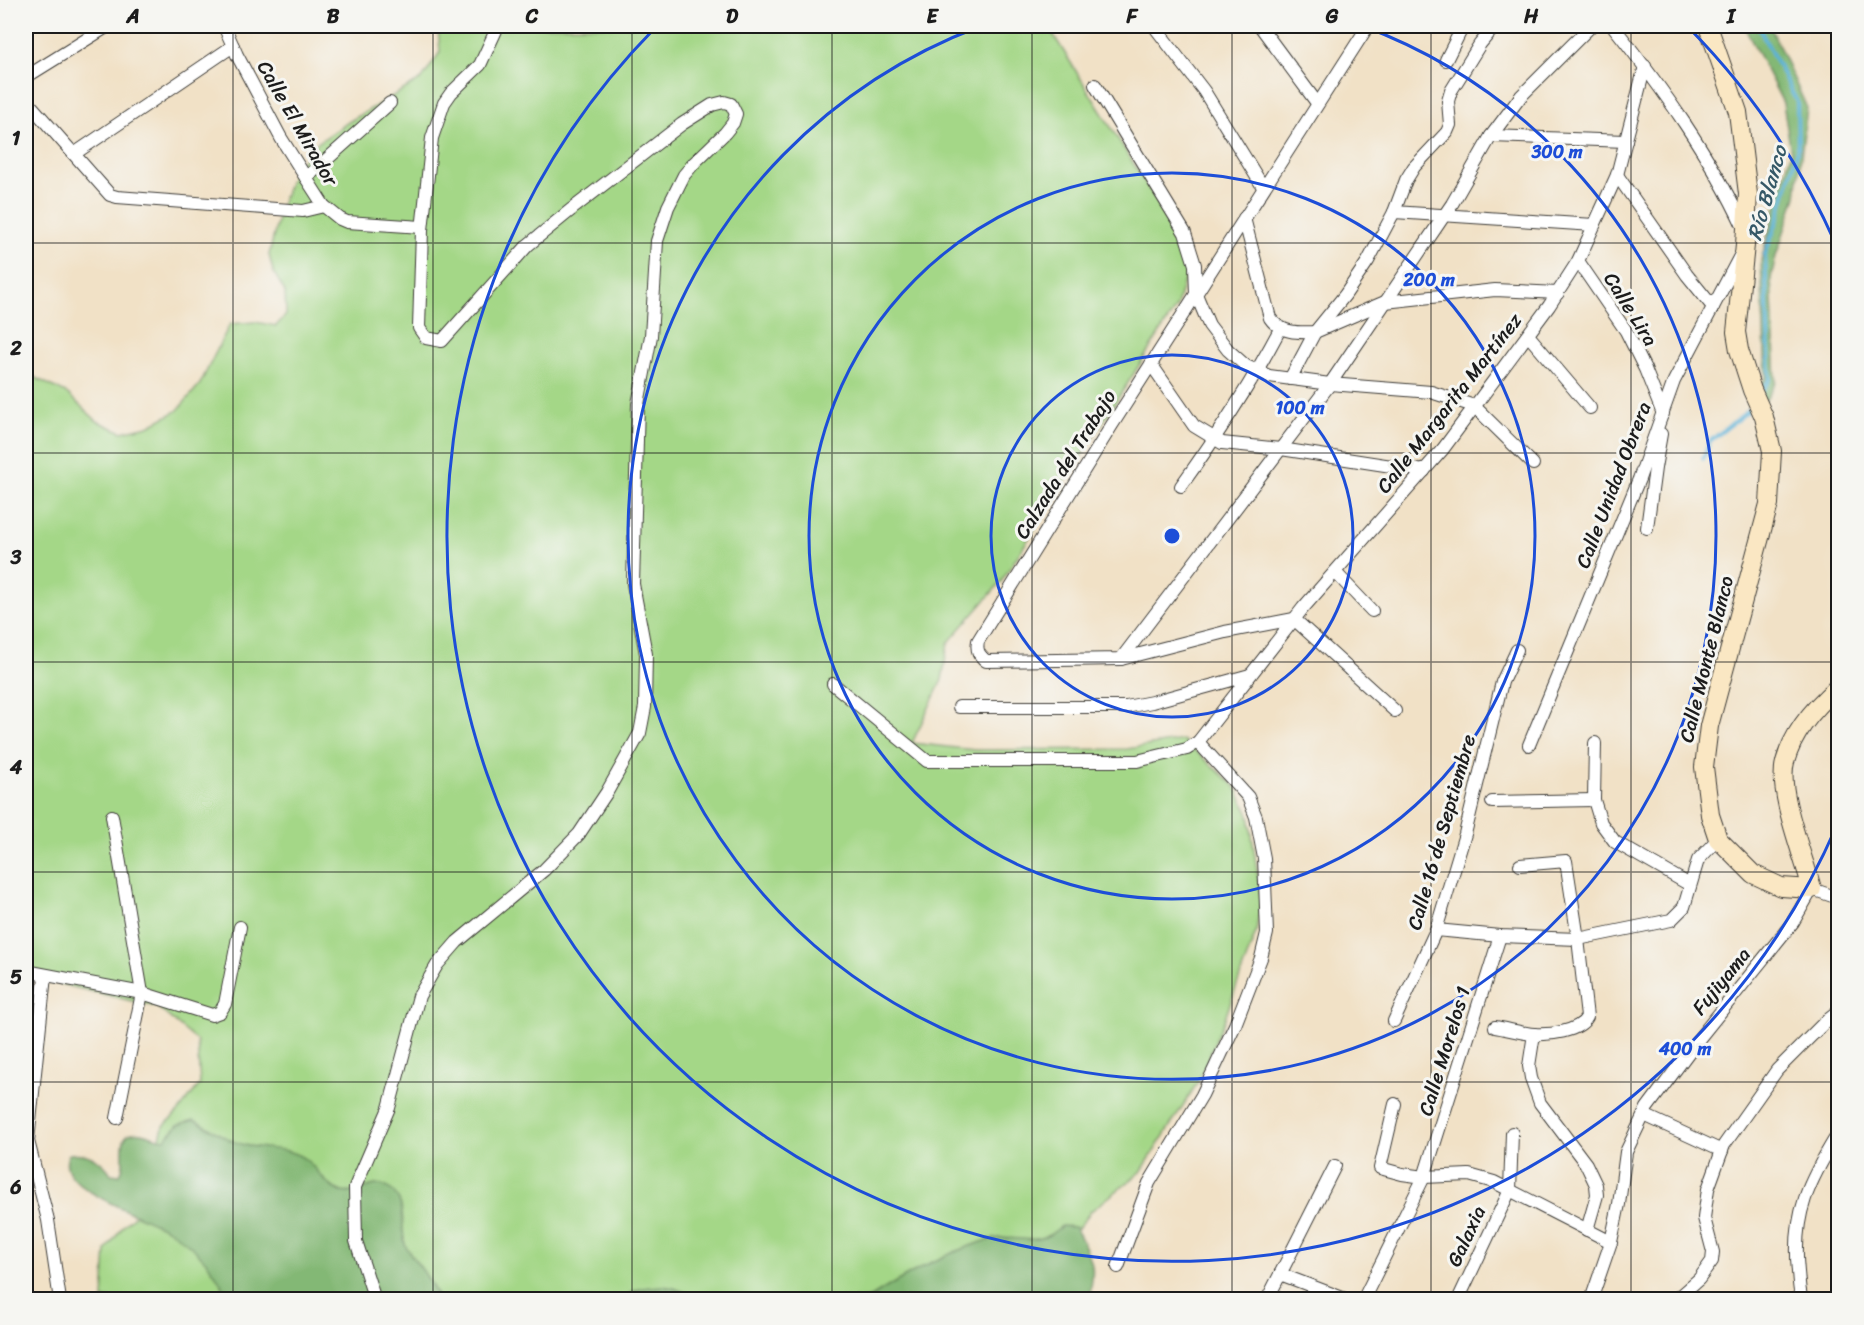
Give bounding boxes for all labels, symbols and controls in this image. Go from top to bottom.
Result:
text: A [125,0,140,34]
text: B [327,0,340,34]
text: C [525,0,539,34]
text: D [726,0,739,34]
text: E [926,0,939,34]
text: F [1126,0,1139,34]
text: G [1325,0,1339,34]
text: H [1523,0,1539,34]
text: I [1726,0,1737,34]
street label: Calle El Mirador [247,54,348,193]
text: 1 [12,121,21,156]
text: 300 m [1530,136,1583,168]
water label: Río Blanco [1735,140,1799,245]
text: 200 m [1402,264,1455,296]
street label: Calle Lira [1594,265,1667,353]
street label: Calle Margarita Martínez [1367,305,1532,501]
text: 2 [9,331,22,366]
street label: Calzada del Trabajo [1005,382,1126,546]
text: 100 m [1276,392,1325,424]
street label: Calle Unidad Obrera [1566,397,1661,573]
centre of rings [1162,526,1182,546]
text: 3 [10,540,22,575]
street label: Calle Monte Blanco [1669,572,1744,746]
street label: Calle 16 de Septiembre [1397,730,1486,934]
text: 4 [9,750,23,785]
street label: Fujiyama [1683,939,1760,1023]
text: 5 [10,960,22,995]
street label: Calle Morelos 1 [1408,982,1481,1120]
text: 400 m [1658,1033,1711,1065]
text: 6 [9,1170,22,1205]
street label: Galaxia [1437,1200,1496,1273]

